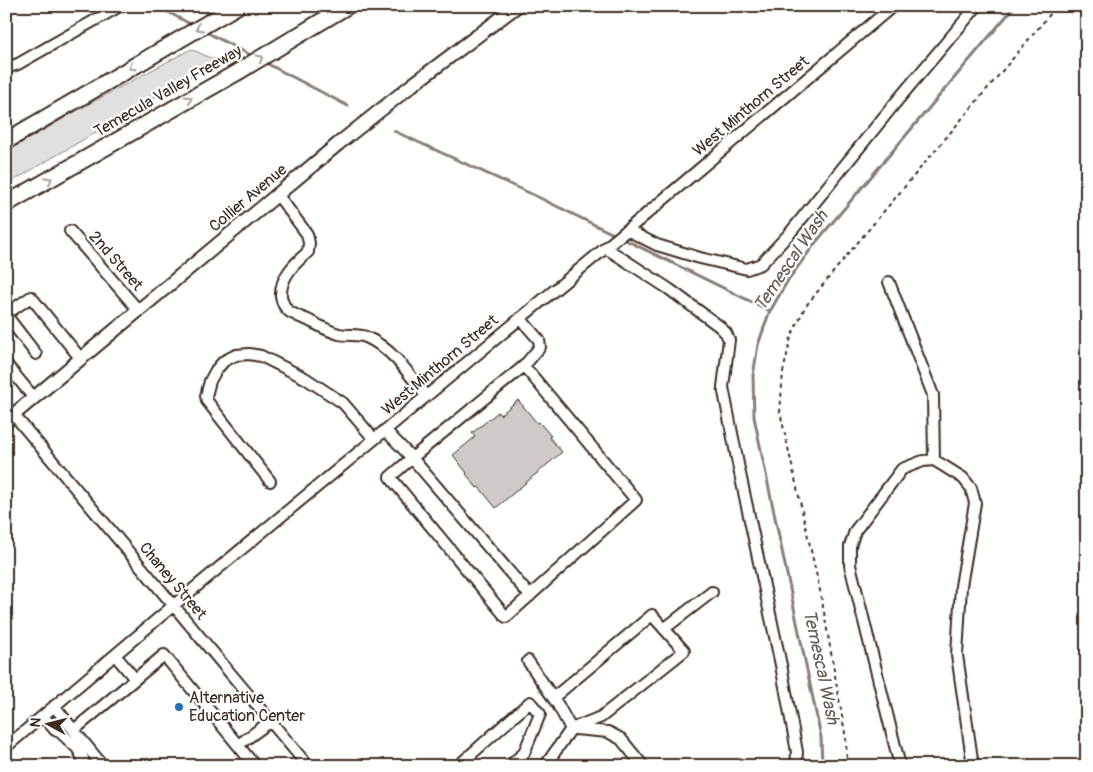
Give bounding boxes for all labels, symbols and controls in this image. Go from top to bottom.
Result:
one-way arrow [195,22,204,32]
street label: Temecula Valley Freeway [91,40,246,142]
street label: West Minthorn Street [689,51,814,161]
one-way arrow [255,54,264,64]
one-way arrow [129,61,138,71]
one-way arrow [184,95,193,105]
street label: Collier Avenue [205,160,291,236]
one-way arrow [43,176,52,186]
water label: Temescal Wash [749,205,834,316]
street label: 2nd Street [85,227,148,295]
street label: West Minthorn Street [378,310,503,420]
street label: Chaney Street [135,538,212,624]
water label: Temescal Wash [798,608,845,728]
place label: Alternative Education Center [189,688,305,726]
north arrow [22,700,72,750]
marker: Alternative Education Center [173,701,185,713]
text: N [27,717,45,728]

